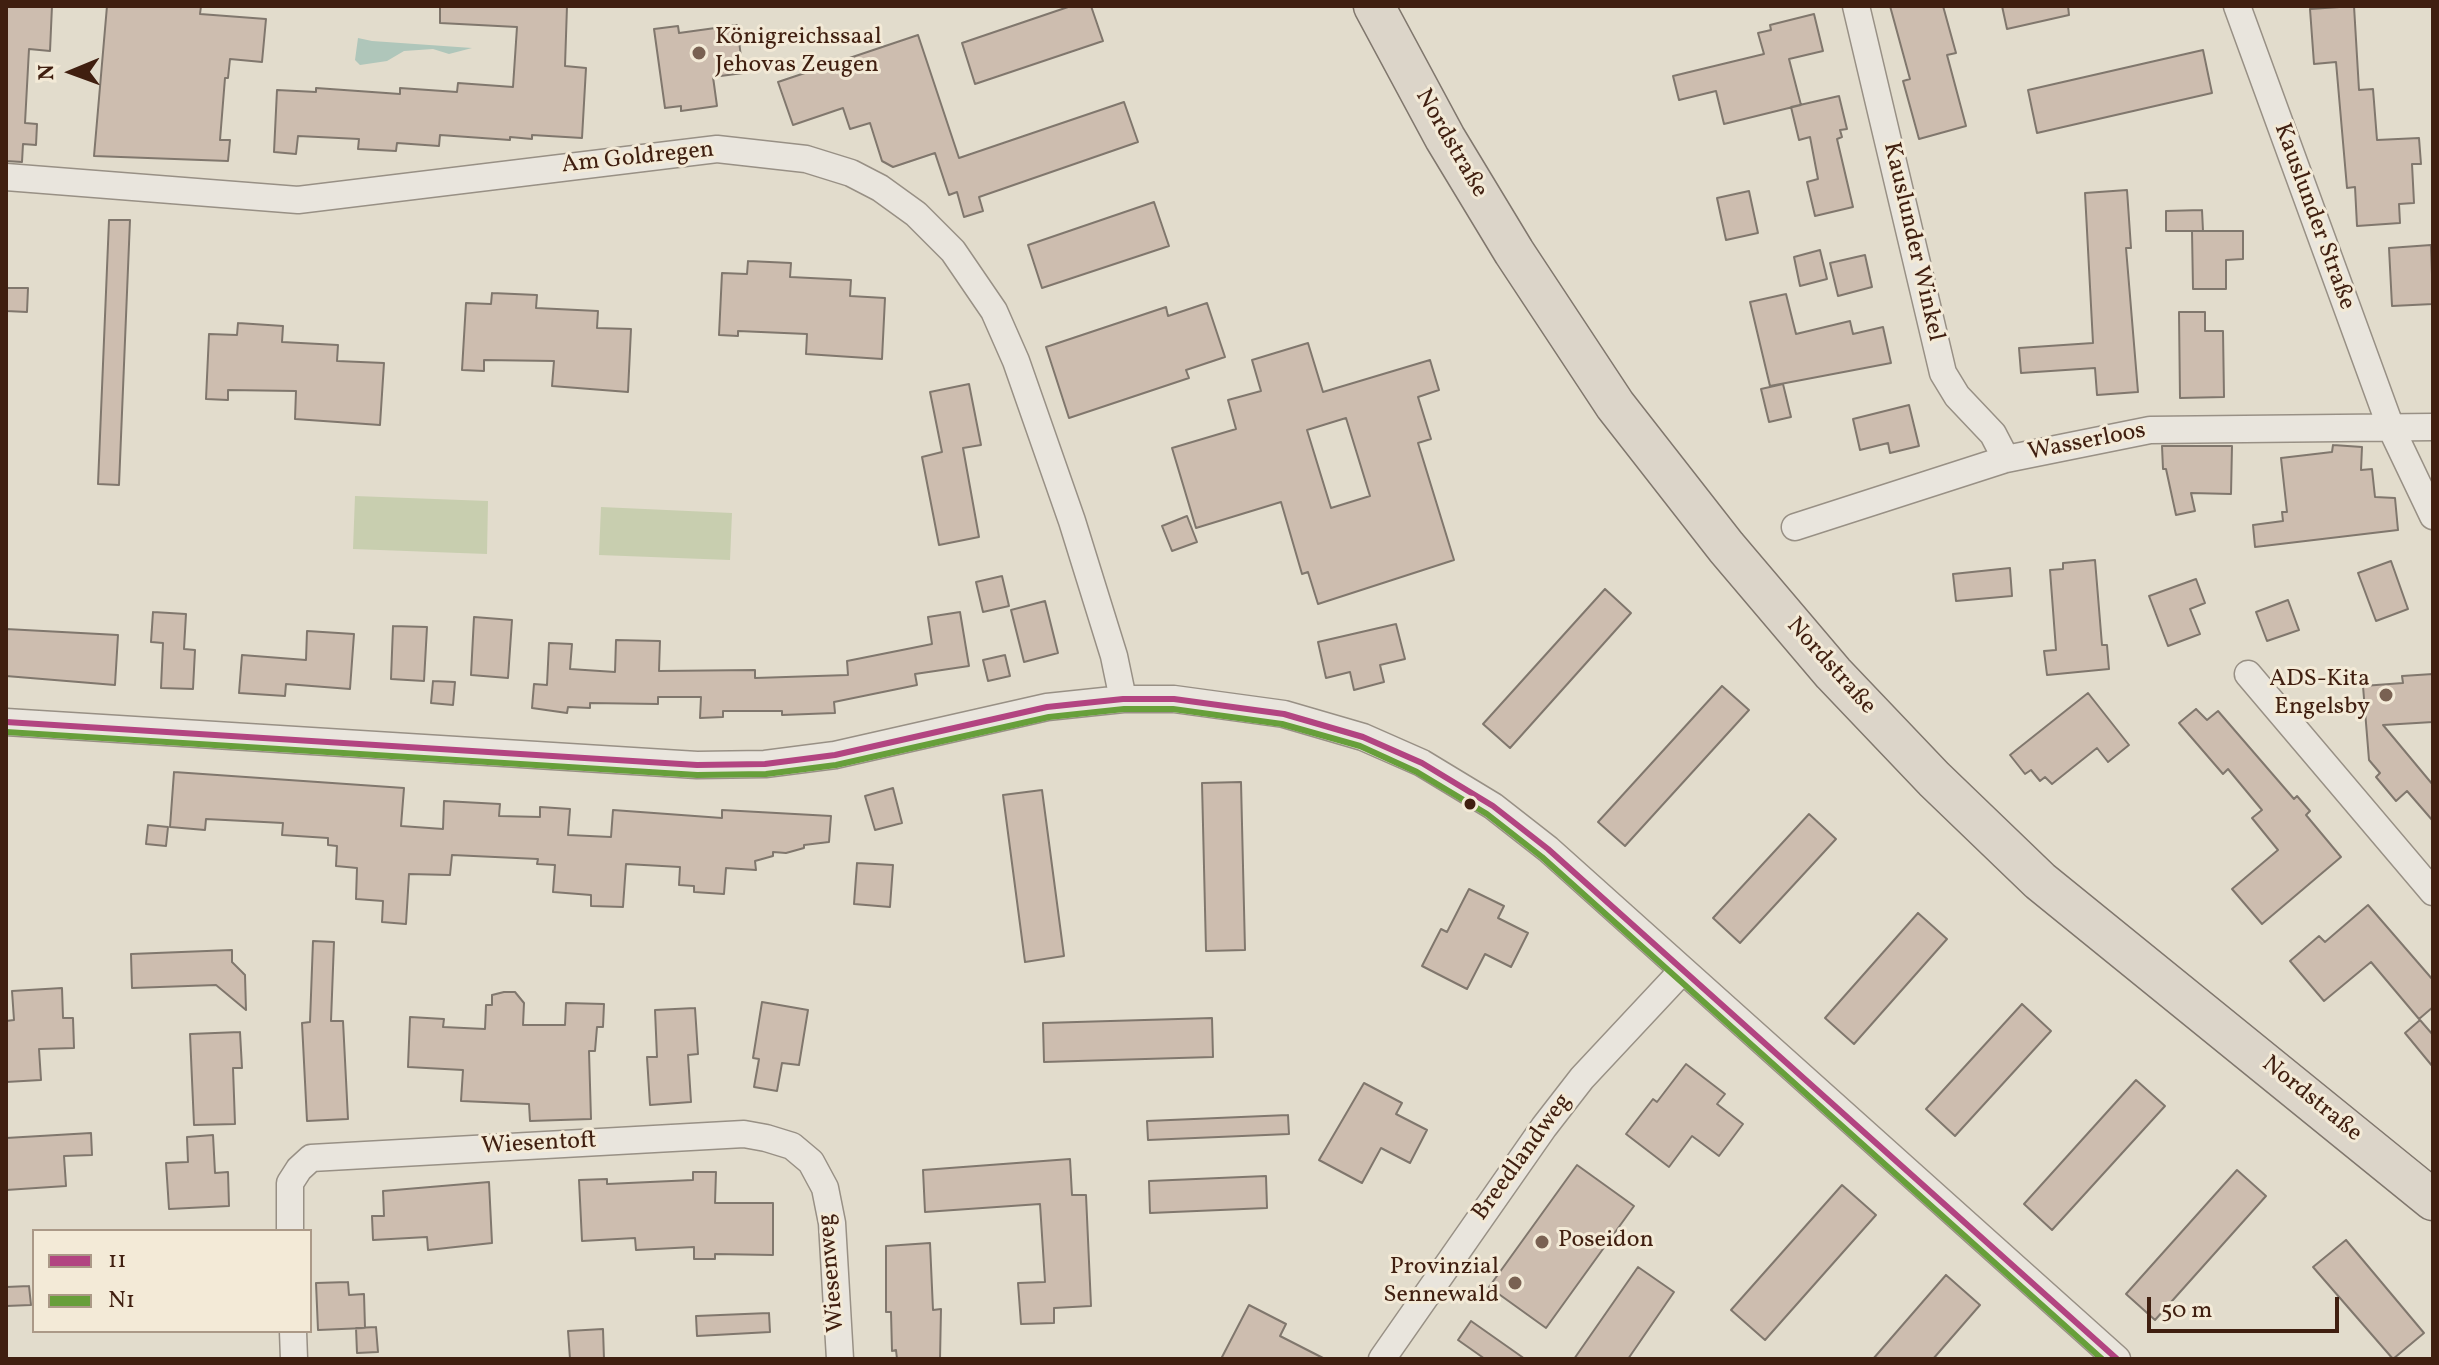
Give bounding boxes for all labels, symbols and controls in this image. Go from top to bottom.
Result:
place label: Königreichssaal Jehovas Zeugen [715,25,882,81]
north arrow [32,32,112,112]
marker: Königreichssaal Jehovas Zeugen [690,44,708,62]
text: N [32,64,63,81]
street label: Nordstraße [1407,85,1493,203]
street label: Kauslunder Straße [2266,120,2360,314]
street label: Am Goldregen [560,137,716,181]
street label: Kauslunder Winkel [1875,140,1949,344]
street label: Wasserloos [2026,417,2148,469]
street label: Nordstraße [1779,613,1881,721]
place label: ADS-Kita Engelsby [2269,667,2370,723]
marker: ADS-Kita Engelsby [2377,686,2395,704]
unlabelled marker [1462,796,1478,812]
street label: Nordstraße [2255,1051,2367,1149]
street label: Breedlandweg [1467,1089,1579,1227]
street label: Wiesentoft [481,1128,597,1162]
street label: Wiesenweg [813,1212,853,1334]
place label: Poseidon [1558,1228,1654,1256]
legend [32,1229,312,1333]
marker: Poseidon [1533,1233,1551,1251]
text: 11 [108,1244,127,1278]
place label: Provinzial Sennewald [1383,1255,1499,1311]
marker: Provinzial Sennewald [1506,1274,1524,1292]
scale bar [2151,1281,2343,1331]
text: N1 [108,1284,135,1318]
text: 50 m [2161,1294,2213,1328]

